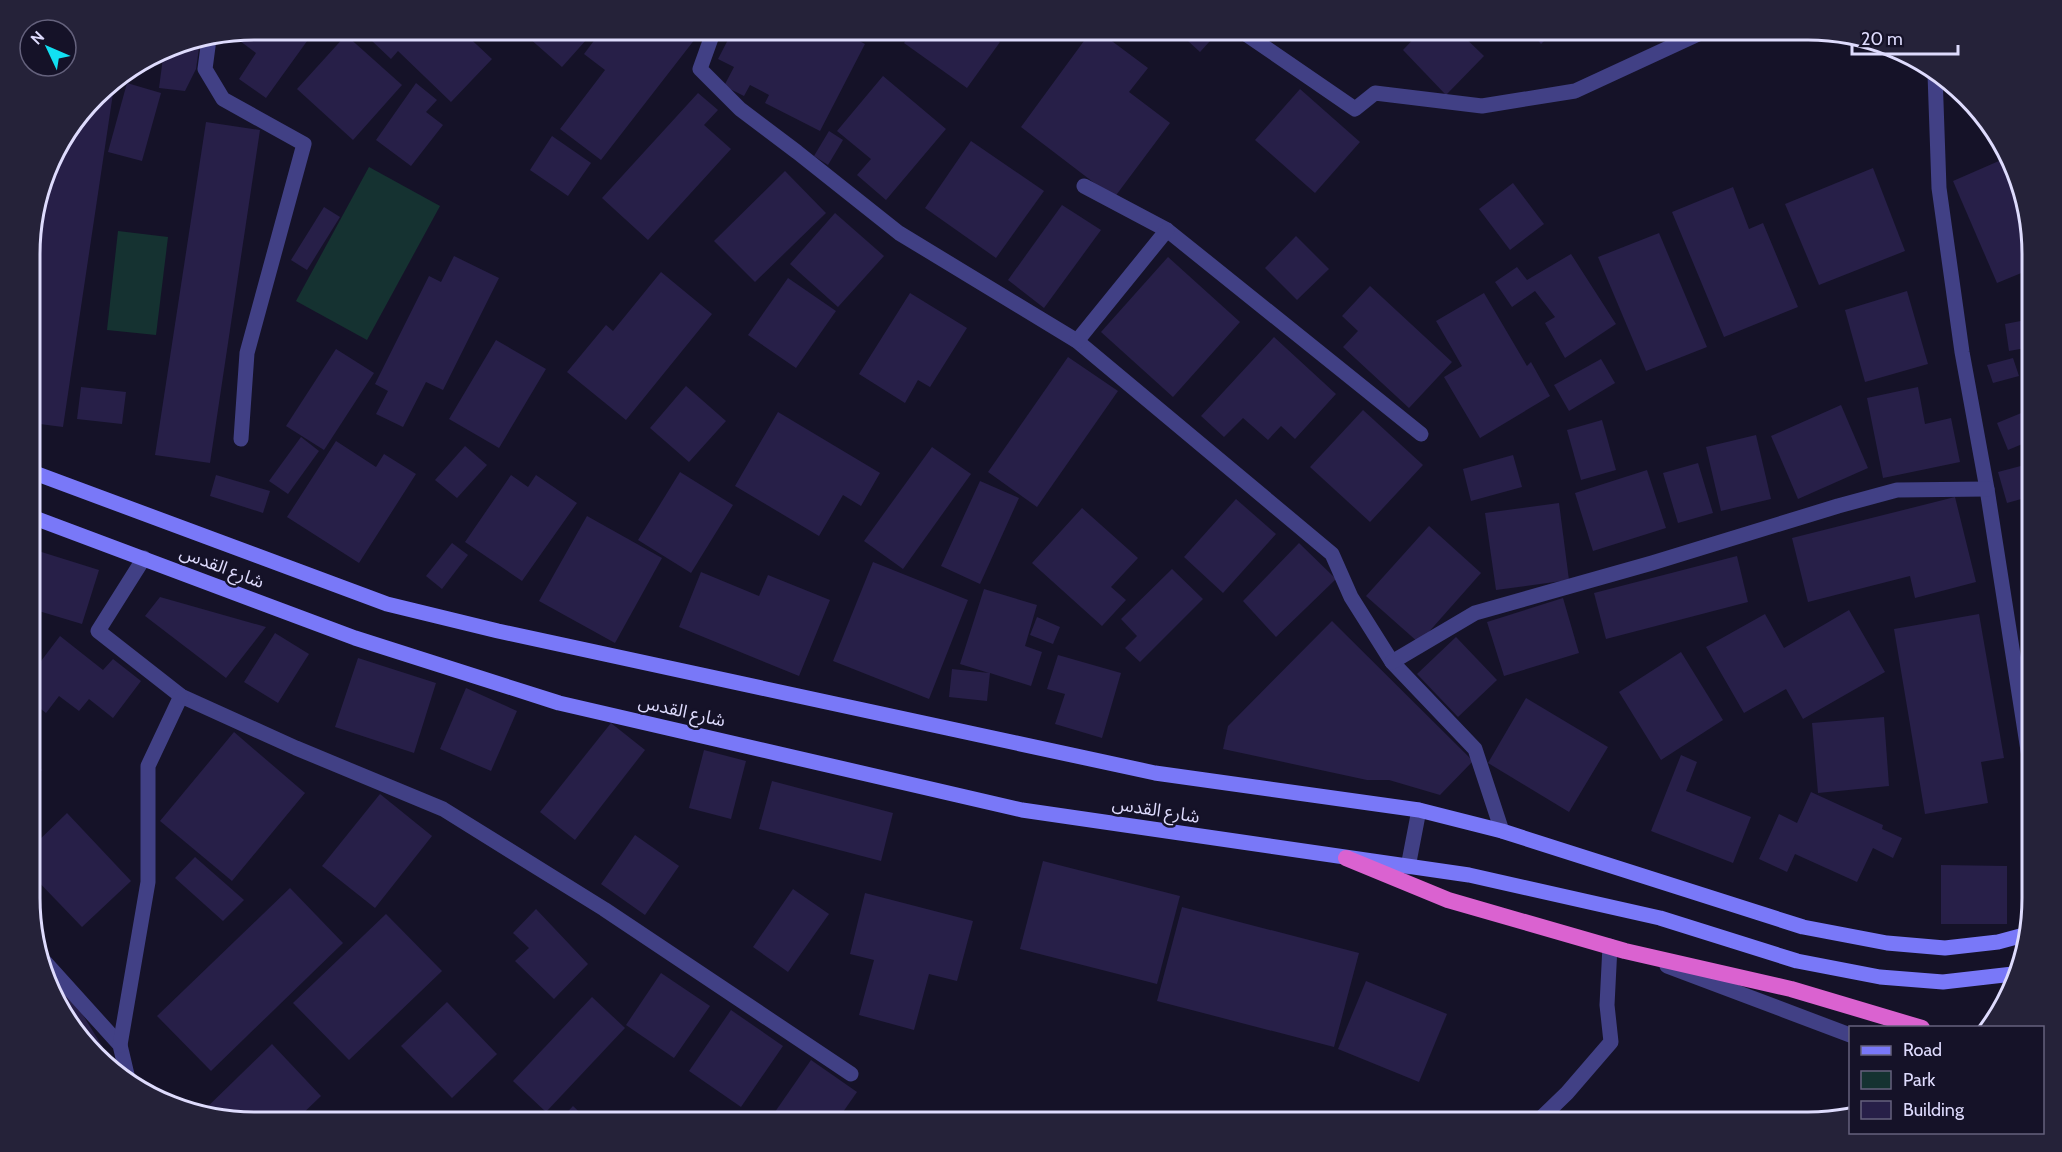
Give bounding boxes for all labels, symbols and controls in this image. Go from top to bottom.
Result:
north arrow [18,18,78,78]
scale bar [1852,18,1958,56]
text: N [27,27,48,49]
text: 20 m [1861,28,1903,50]
street label: شارع القدس [176,541,267,596]
street label: شارع القدس [636,690,728,735]
street label: شارع القدس [1110,792,1201,831]
legend [1849,1026,2044,1134]
text: Road [1903,1039,1942,1061]
text: Park [1903,1069,1936,1091]
text: Building [1903,1099,1965,1121]

